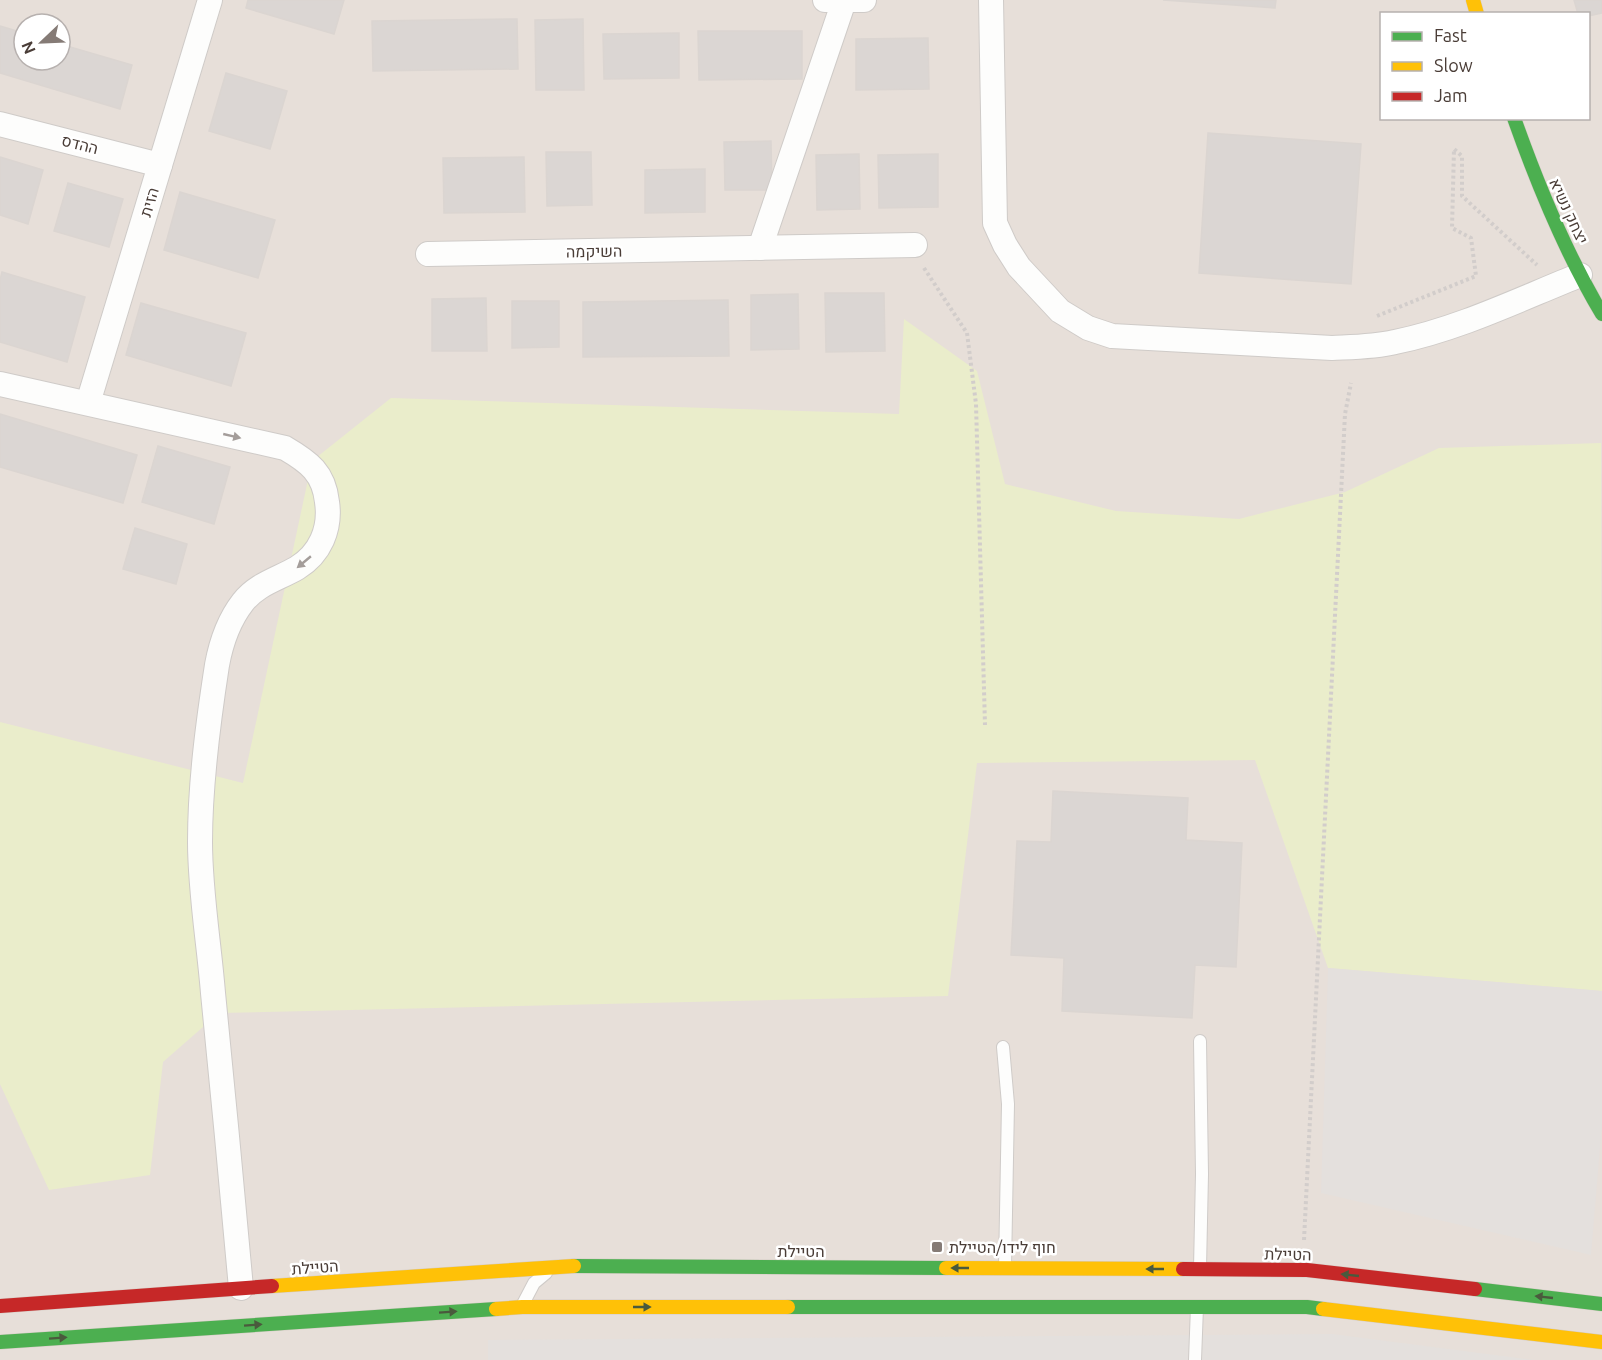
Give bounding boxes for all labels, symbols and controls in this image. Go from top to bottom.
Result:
north arrow [12,12,72,72]
legend [1380,12,1590,120]
text: Fast [1434,25,1467,45]
text: N [18,39,39,57]
text: Slow [1434,55,1473,75]
text: Jam [1434,85,1468,105]
street label: ההדס [60,131,100,157]
street label: יצחק נשיא [1546,175,1592,247]
street label: הזית [136,185,162,219]
street label: השיקמה [566,242,622,260]
one-way arrow [223,431,242,441]
one-way arrow [297,555,312,568]
place label: חוף לידו/הטיילת [949,1238,1056,1256]
marker: חוף לידו/הטיילת [930,1240,944,1254]
street label: הטיילת [777,1242,825,1260]
street label: הטיילת [1264,1245,1312,1263]
street label: הטיילת [291,1256,339,1278]
one-way arrow [951,1263,970,1273]
one-way arrow [1146,1264,1165,1274]
one-way arrow [1341,1270,1360,1280]
one-way arrow [1534,1292,1553,1302]
one-way arrow [633,1302,652,1312]
one-way arrow [438,1308,457,1317]
one-way arrow [243,1321,262,1330]
one-way arrow [49,1333,68,1343]

